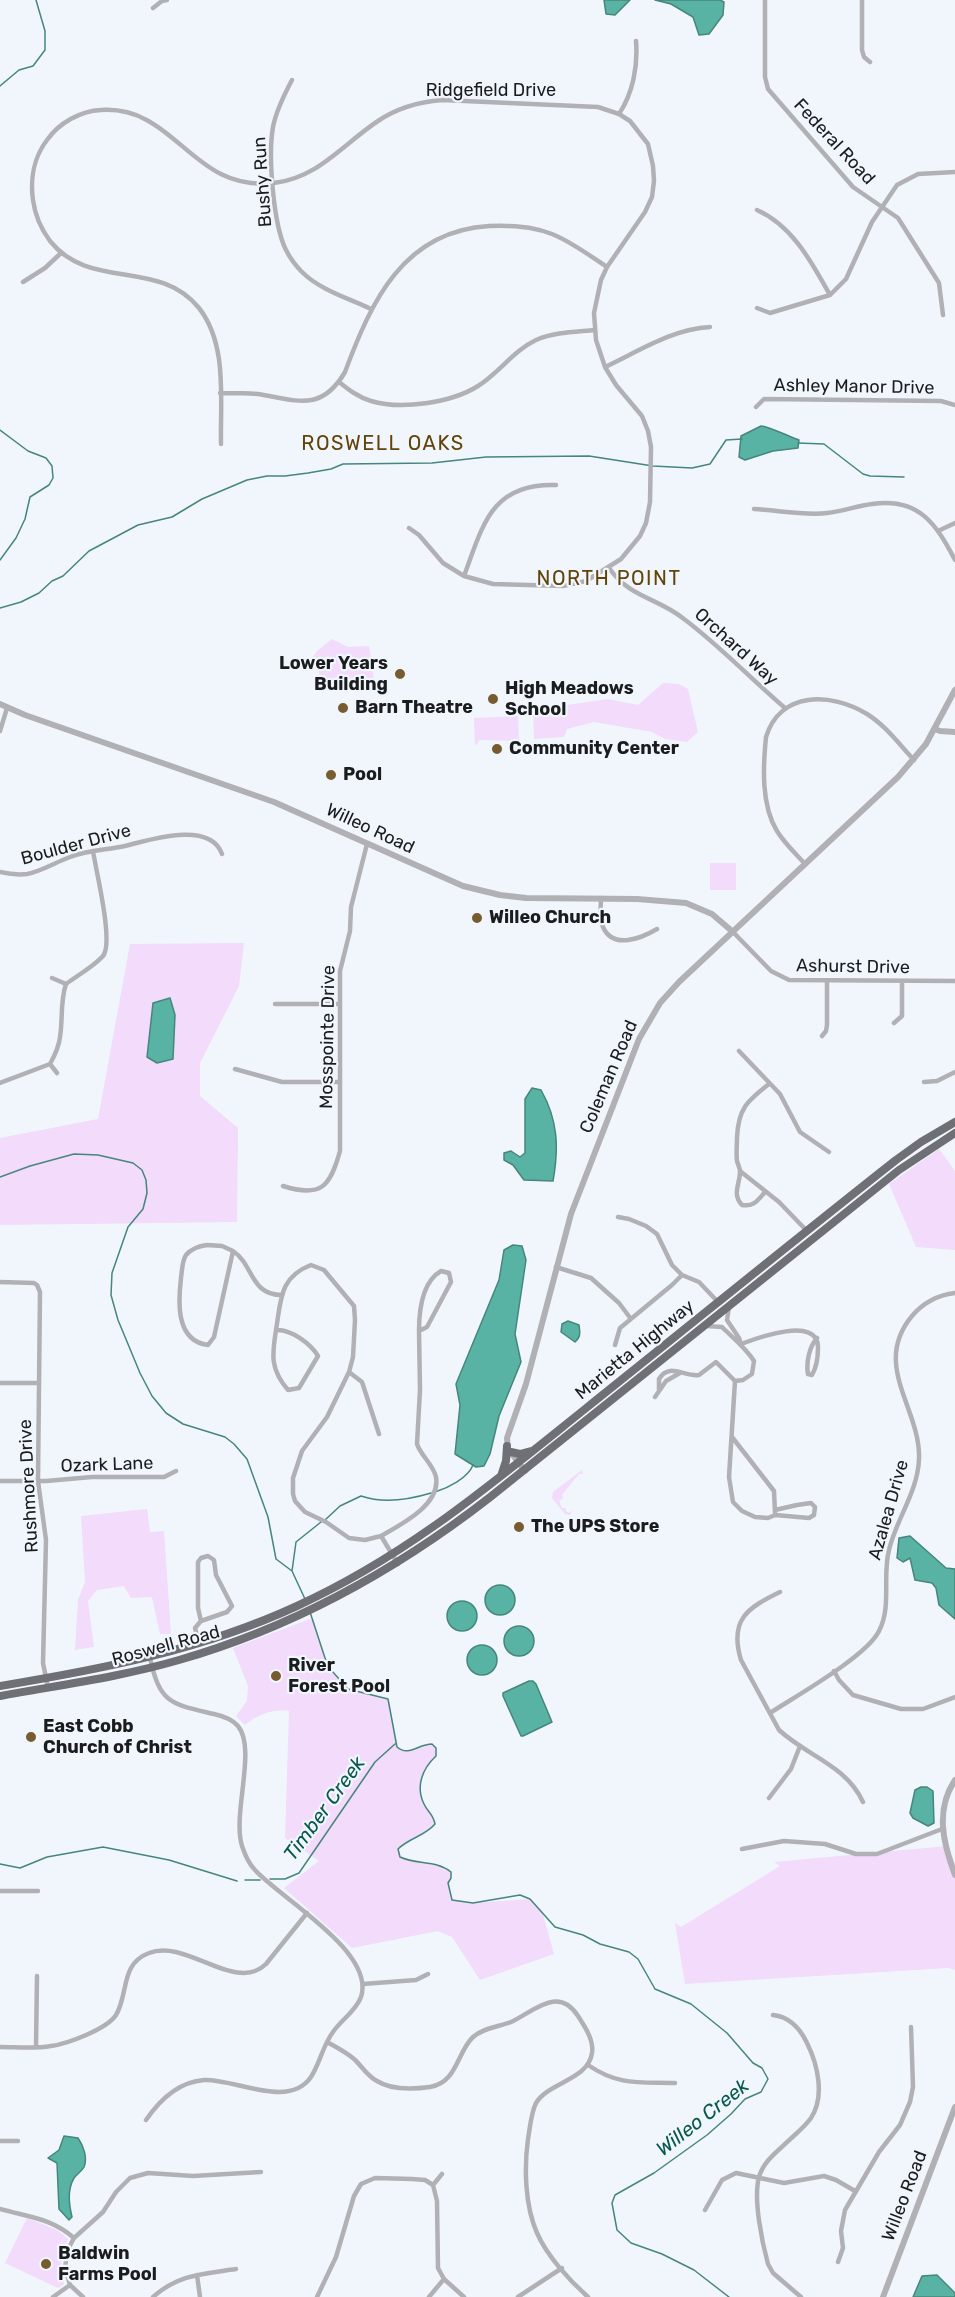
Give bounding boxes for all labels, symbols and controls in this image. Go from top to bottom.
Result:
street label: Ridgefield Drive [426,80,556,102]
street label: Federal Road [789,95,879,189]
street label: Bushy Run [249,136,277,228]
street label: Ashley Manor Drive [773,375,935,399]
district label: ROSWELL OAKS [301,432,465,456]
district label: NORTH POINT [537,567,681,591]
street label: Orchard Way [690,604,782,690]
place label: Lower Years Building [279,653,388,696]
marker: Lower Years Building [393,667,407,681]
place label: High Meadows School [505,678,634,720]
marker: High Meadows School [486,692,500,706]
place label: Barn Theatre [355,697,473,719]
marker: Barn Theatre [336,701,350,715]
place label: Community Center [509,738,679,760]
marker: Community Center [490,742,504,756]
place label: Pool [343,764,382,786]
marker: Pool [324,768,338,782]
street label: Willeo Road [322,799,418,859]
street label: Boulder Drive [19,820,133,870]
place label: Willeo Church [489,907,611,929]
marker: Willeo Church [470,911,484,925]
street label: Ashurst Drive [796,955,910,979]
street label: Mosspointe Drive [316,965,340,1109]
street label: Coleman Road [575,1017,643,1137]
street label: Marietta Highway [571,1296,699,1404]
street label: Rushmore Drive [15,1419,43,1553]
street label: Ozark Lane [60,1453,154,1477]
street label: Azalea Drive [864,1457,914,1563]
place label: The UPS Store [531,1516,659,1538]
marker: The UPS Store [512,1520,526,1534]
street label: Roswell Road [110,1621,222,1671]
place label: River Forest Pool [288,1655,390,1698]
marker: River Forest Pool [269,1669,283,1683]
place label: East Cobb Church of Christ [43,1716,192,1758]
marker: East Cobb Church of Christ [24,1730,38,1744]
water label: Timber Creek [279,1752,371,1866]
water label: Willeo Creek [652,2074,754,2162]
street label: Willeo Road [878,2148,932,2244]
place label: Baldwin Farms Pool [58,2243,157,2286]
marker: Baldwin Farms Pool [39,2257,53,2271]

